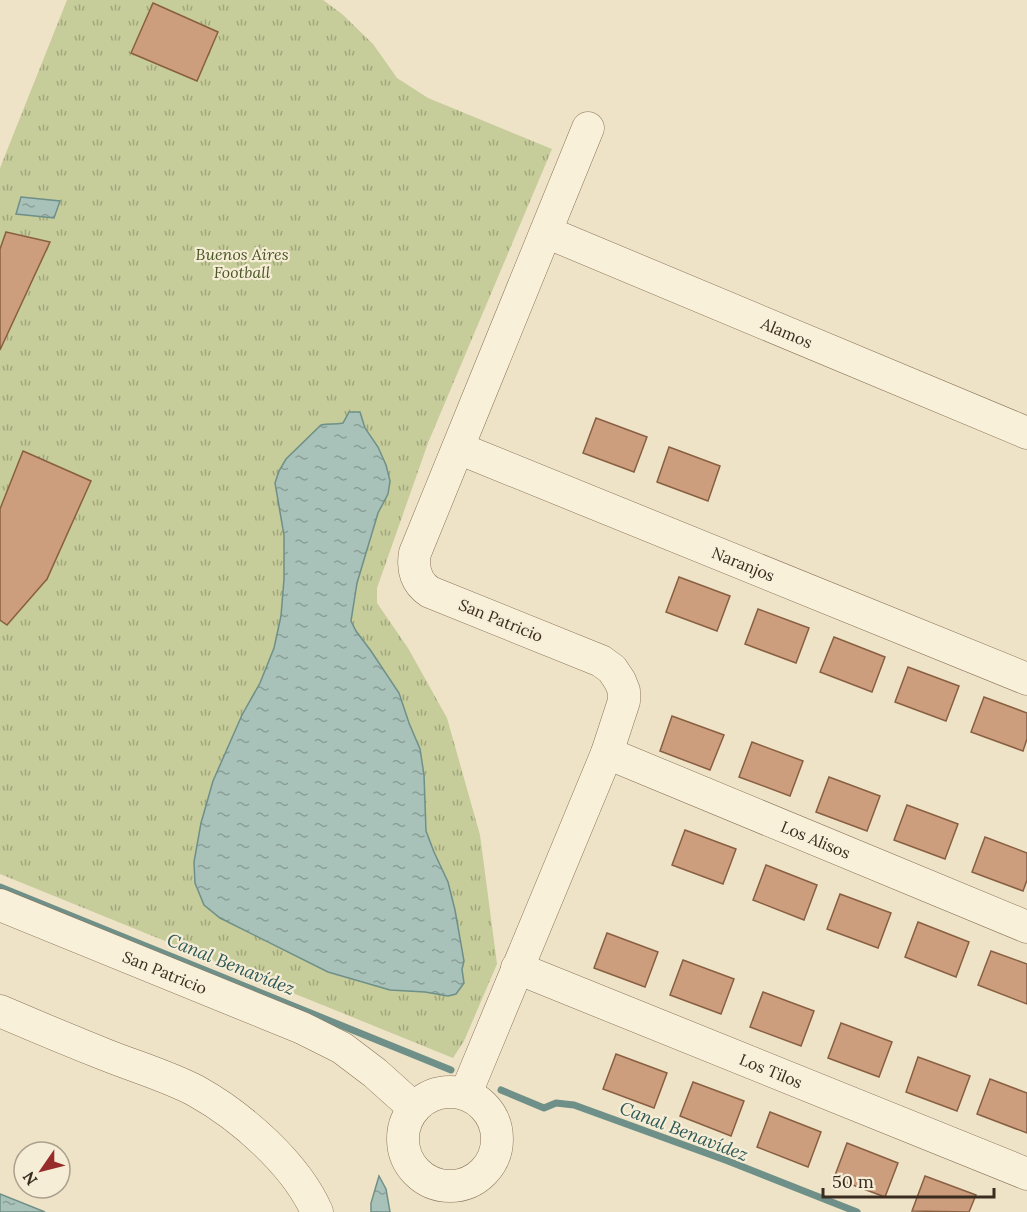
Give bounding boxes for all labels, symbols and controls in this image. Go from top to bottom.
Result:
park label: Buenos Aires Football [196,244,289,282]
street label: Alamos [757,313,815,352]
street label: Naranjos [709,542,778,586]
street label: San Patricio [456,594,546,646]
street label: Los Alisos [778,816,854,863]
water label: Canal Benavídez [164,928,298,1000]
street label: San Patricio [120,946,210,998]
street label: Los Tilos [737,1049,805,1092]
water label: Canal Benavídez [616,1096,752,1166]
north arrow [12,1140,72,1200]
scale bar [823,1161,994,1199]
text: N [18,1168,41,1189]
text: 50 m [832,1170,874,1193]

